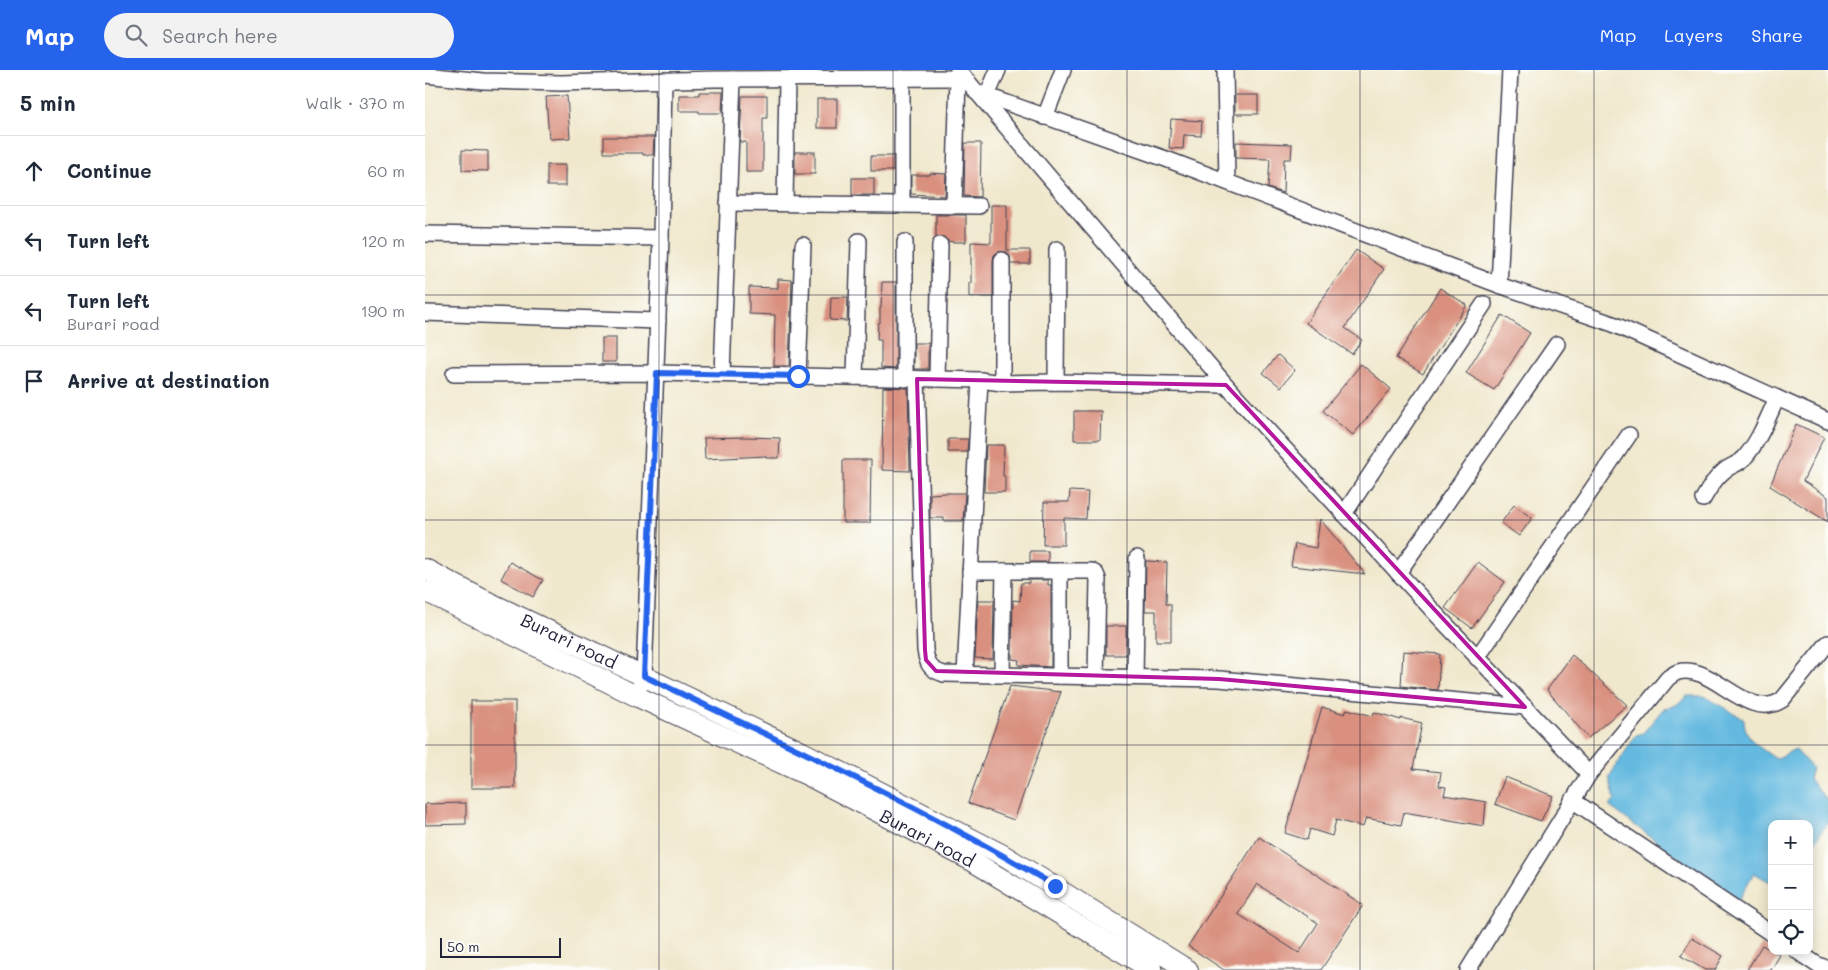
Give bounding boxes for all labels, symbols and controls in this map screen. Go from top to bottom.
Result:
search box [104,13,454,58]
text: Map [25,20,74,51]
icon: search [122,21,150,49]
text: Search here [162,23,278,48]
text: Map [1600,23,1636,47]
text: Layers [1664,23,1723,47]
text: Share [1751,23,1803,47]
text: 5 min [20,89,76,116]
text: Walk · 370 m [305,92,405,113]
icon: ahead [20,157,48,185]
text: Continue [67,158,152,183]
text: 60 m [368,160,405,181]
icon: left [20,227,48,255]
text: Turn left [67,228,150,253]
text: 120 m [361,230,405,251]
text: Turn left [67,288,150,313]
icon: left [20,297,48,325]
text: 190 m [361,300,405,321]
text: Burari road [67,313,159,334]
route start [787,365,810,388]
icon: arrive [20,367,48,395]
text: Arrive at destination [67,368,270,393]
street label: Burari road [517,607,621,674]
street label: Burari road [876,803,979,872]
map controls [1768,820,1813,955]
button: + [1768,820,1813,865]
button: − [1768,865,1813,910]
route end [1044,875,1067,898]
button: locate [1768,910,1813,955]
scale bar [440,935,561,958]
text: 50 m [447,937,479,956]

